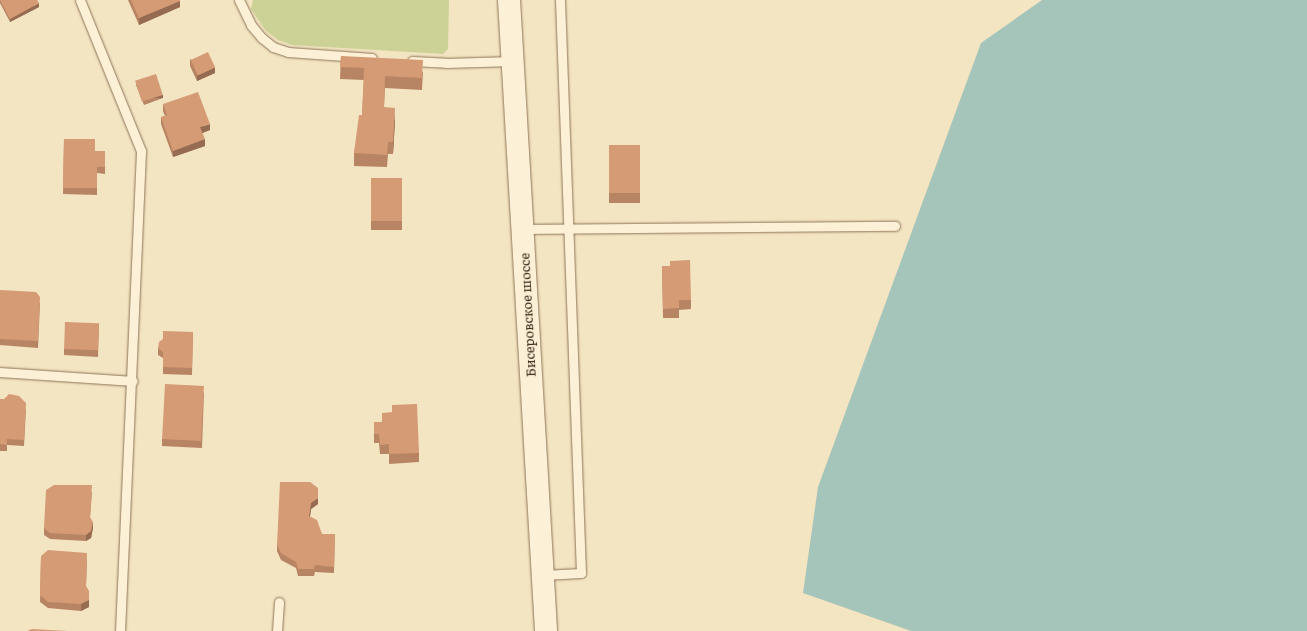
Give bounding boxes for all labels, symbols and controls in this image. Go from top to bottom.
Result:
street label: Бисеровское шоссе [517,253,539,377]

